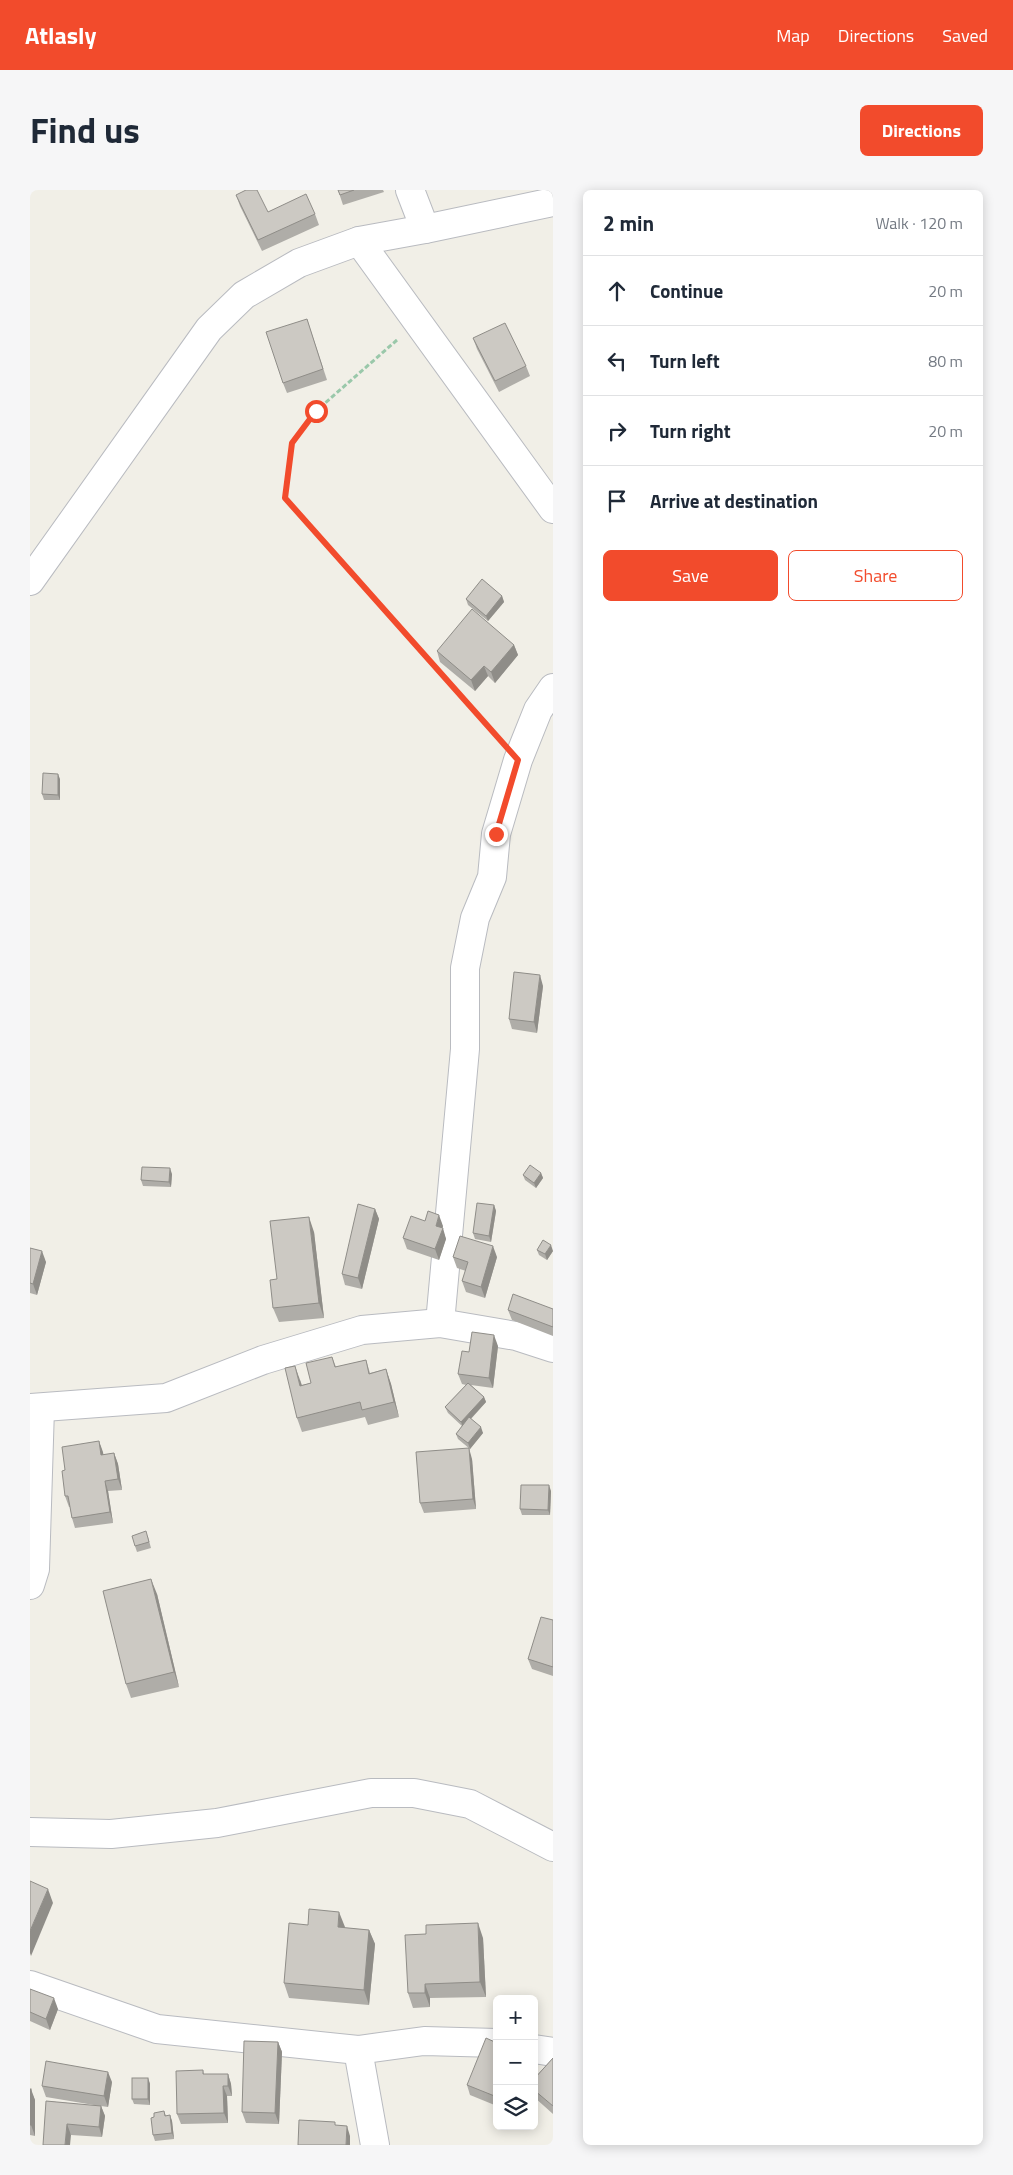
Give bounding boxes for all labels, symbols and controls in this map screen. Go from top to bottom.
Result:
text: Atlasly [25,17,96,53]
text: Map [776,22,810,49]
text: Directions [838,22,914,49]
text: Saved [942,22,988,49]
text: Find us [30,103,140,157]
button: Directions [860,105,983,156]
text: 2 min [603,207,654,239]
text: Walk · 120 m [875,211,963,235]
text: Continue [650,276,723,305]
icon: ahead [603,277,631,305]
text: 20 m [928,279,963,303]
text: Turn left [650,346,720,375]
icon: left [603,347,631,375]
text: 80 m [928,349,963,373]
route start [305,400,328,423]
text: Turn right [650,416,731,445]
icon: right [603,417,631,445]
text: 20 m [928,419,963,443]
text: Arrive at destination [650,486,818,515]
icon: arrive [603,487,631,515]
button: Save [603,550,778,601]
button: Share [788,550,963,601]
route end [485,823,508,846]
map controls [493,1995,538,2130]
button: + [493,1995,538,2040]
button: − [493,2040,538,2085]
button: layers [493,2085,538,2130]

